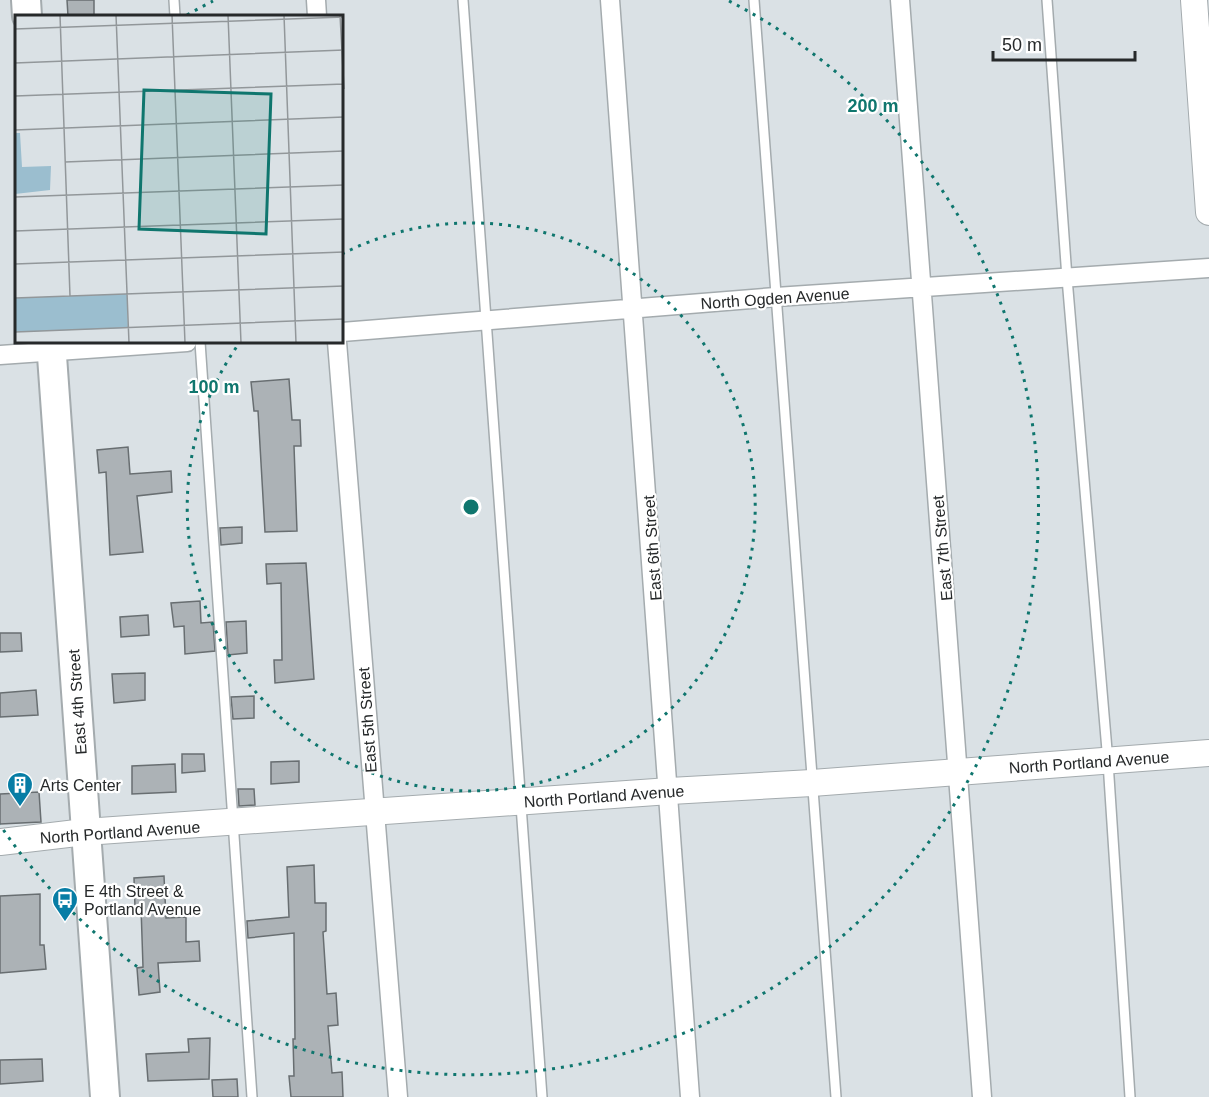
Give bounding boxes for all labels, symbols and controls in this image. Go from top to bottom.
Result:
inset map [15,15,344,344]
scale bar [993,24,1136,62]
text: 50 m [1002,35,1042,55]
text: 200 m [847,96,899,116]
street label: North Ogden Avenue [700,285,850,312]
text: 100 m [188,377,240,397]
street label: East 6th Street [640,494,665,601]
street label: East 7th Street [929,494,956,601]
centre of rings [461,497,481,517]
street label: East 4th Street [65,648,90,755]
street label: East 5th Street [355,666,380,773]
street label: North Portland Avenue [1008,748,1170,777]
building icon: Arts Center [5,770,35,808]
place label: Arts Center [40,777,122,794]
street label: North Portland Avenue [523,782,685,811]
street label: North Portland Avenue [39,818,201,847]
place label: E 4th Street & Portland Avenue [84,883,201,918]
bus stop icon: E 4th Street & Portland Avenue [50,885,80,923]

